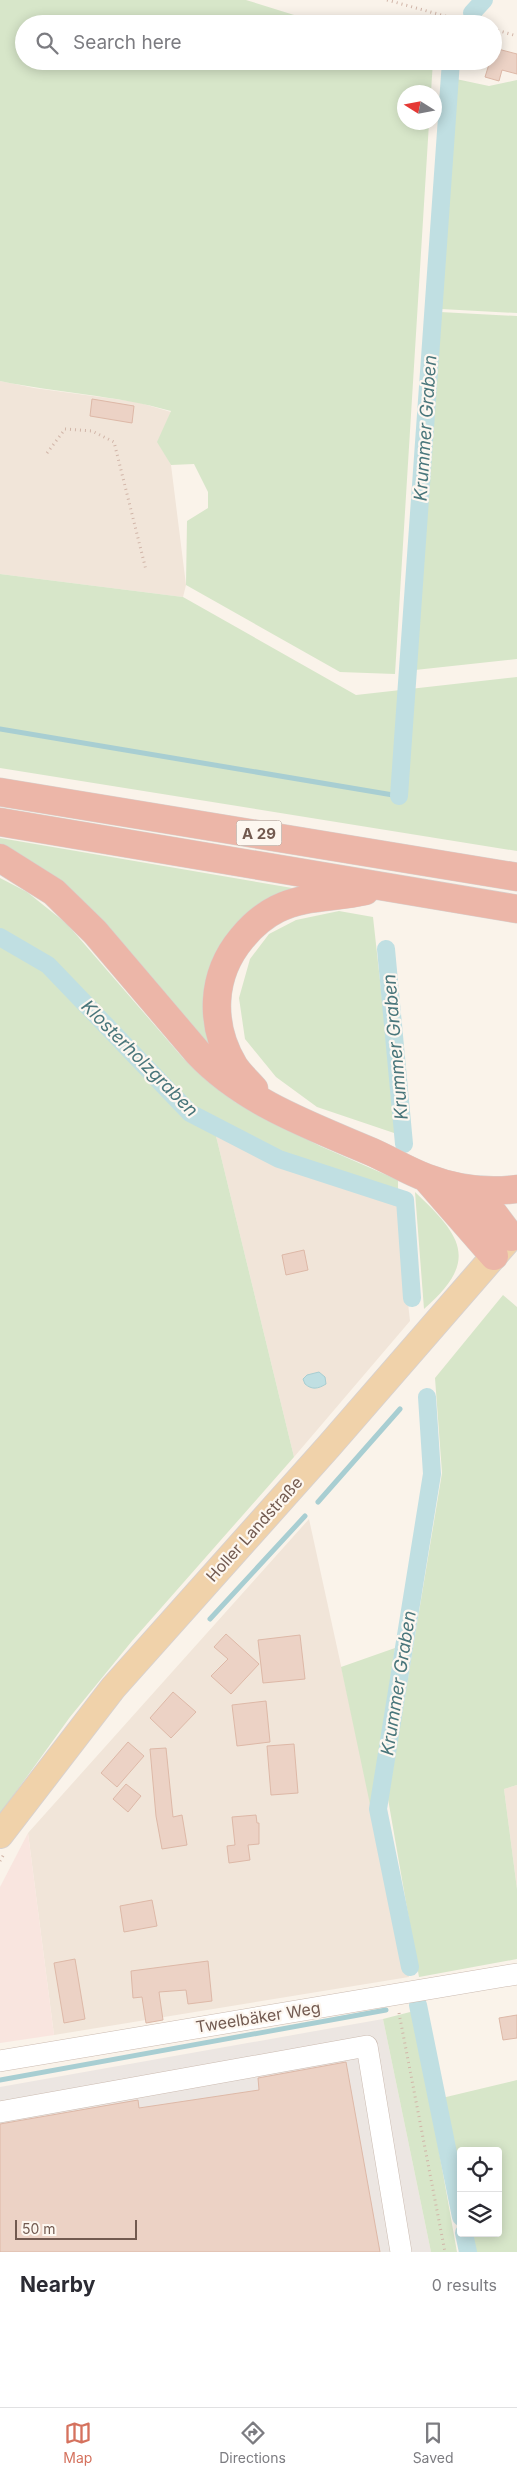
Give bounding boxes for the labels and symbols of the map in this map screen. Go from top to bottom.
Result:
north arrow [397,85,442,130]
water label: Krummer Graben [409,354,441,502]
road number: A 29 [236,820,282,846]
water label: Krummer Graben [378,973,412,1121]
water label: Klosterholzgraben [77,995,203,1121]
street label: Holler Landstraße [202,1472,306,1586]
water label: Krummer Graben [376,1609,420,1757]
street label: Tweelbäker Weg [194,1997,322,2037]
scale bar [15,2217,138,2240]

